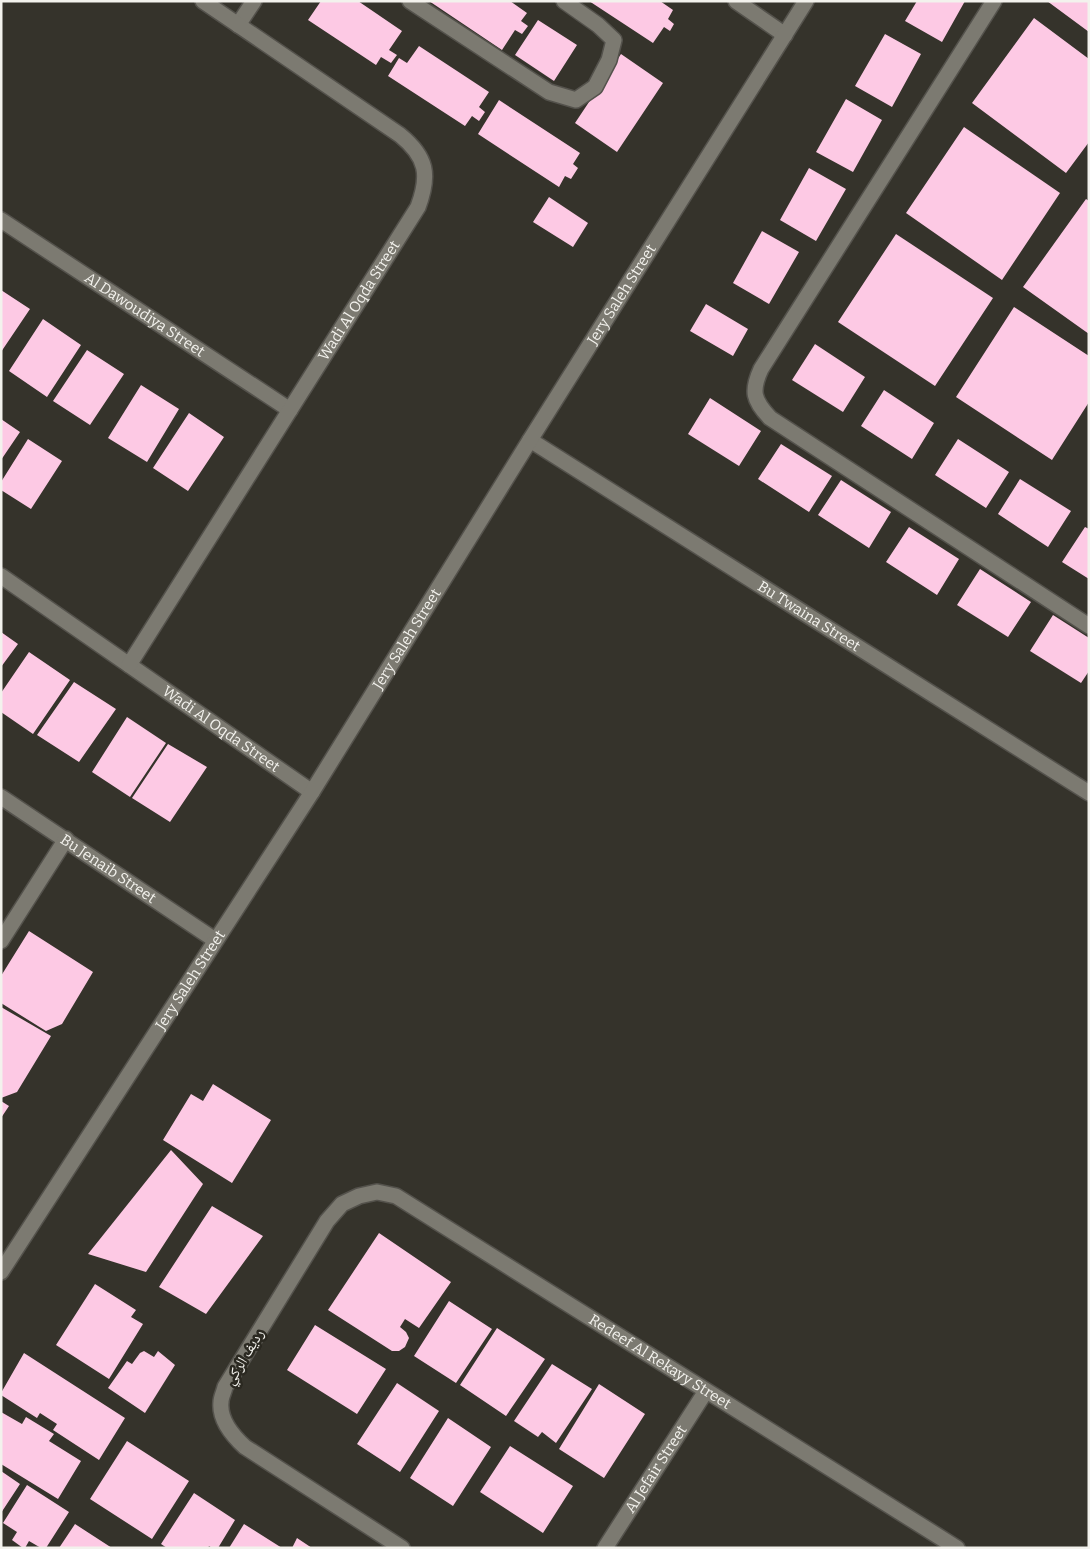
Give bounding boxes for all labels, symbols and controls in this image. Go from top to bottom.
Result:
street label: Wadi Al Oqda Street [314,237,404,364]
street label: Jery Saleh Street [583,240,660,349]
street label: Al Dawoudiya Street [81,268,209,361]
street label: Bu Twaina Street [754,577,864,656]
street label: Jery Saleh Street [368,585,445,693]
street label: Wadi Al Oqda Street [159,682,284,776]
street label: Bu Jenaib Street [57,830,160,907]
street label: Jery Saleh Street [151,926,229,1034]
street label: Redeef Al Rekayy Street [586,1310,735,1413]
street label: رديف الركي [220,1326,270,1390]
street label: Al Jefair Street [621,1421,691,1516]

